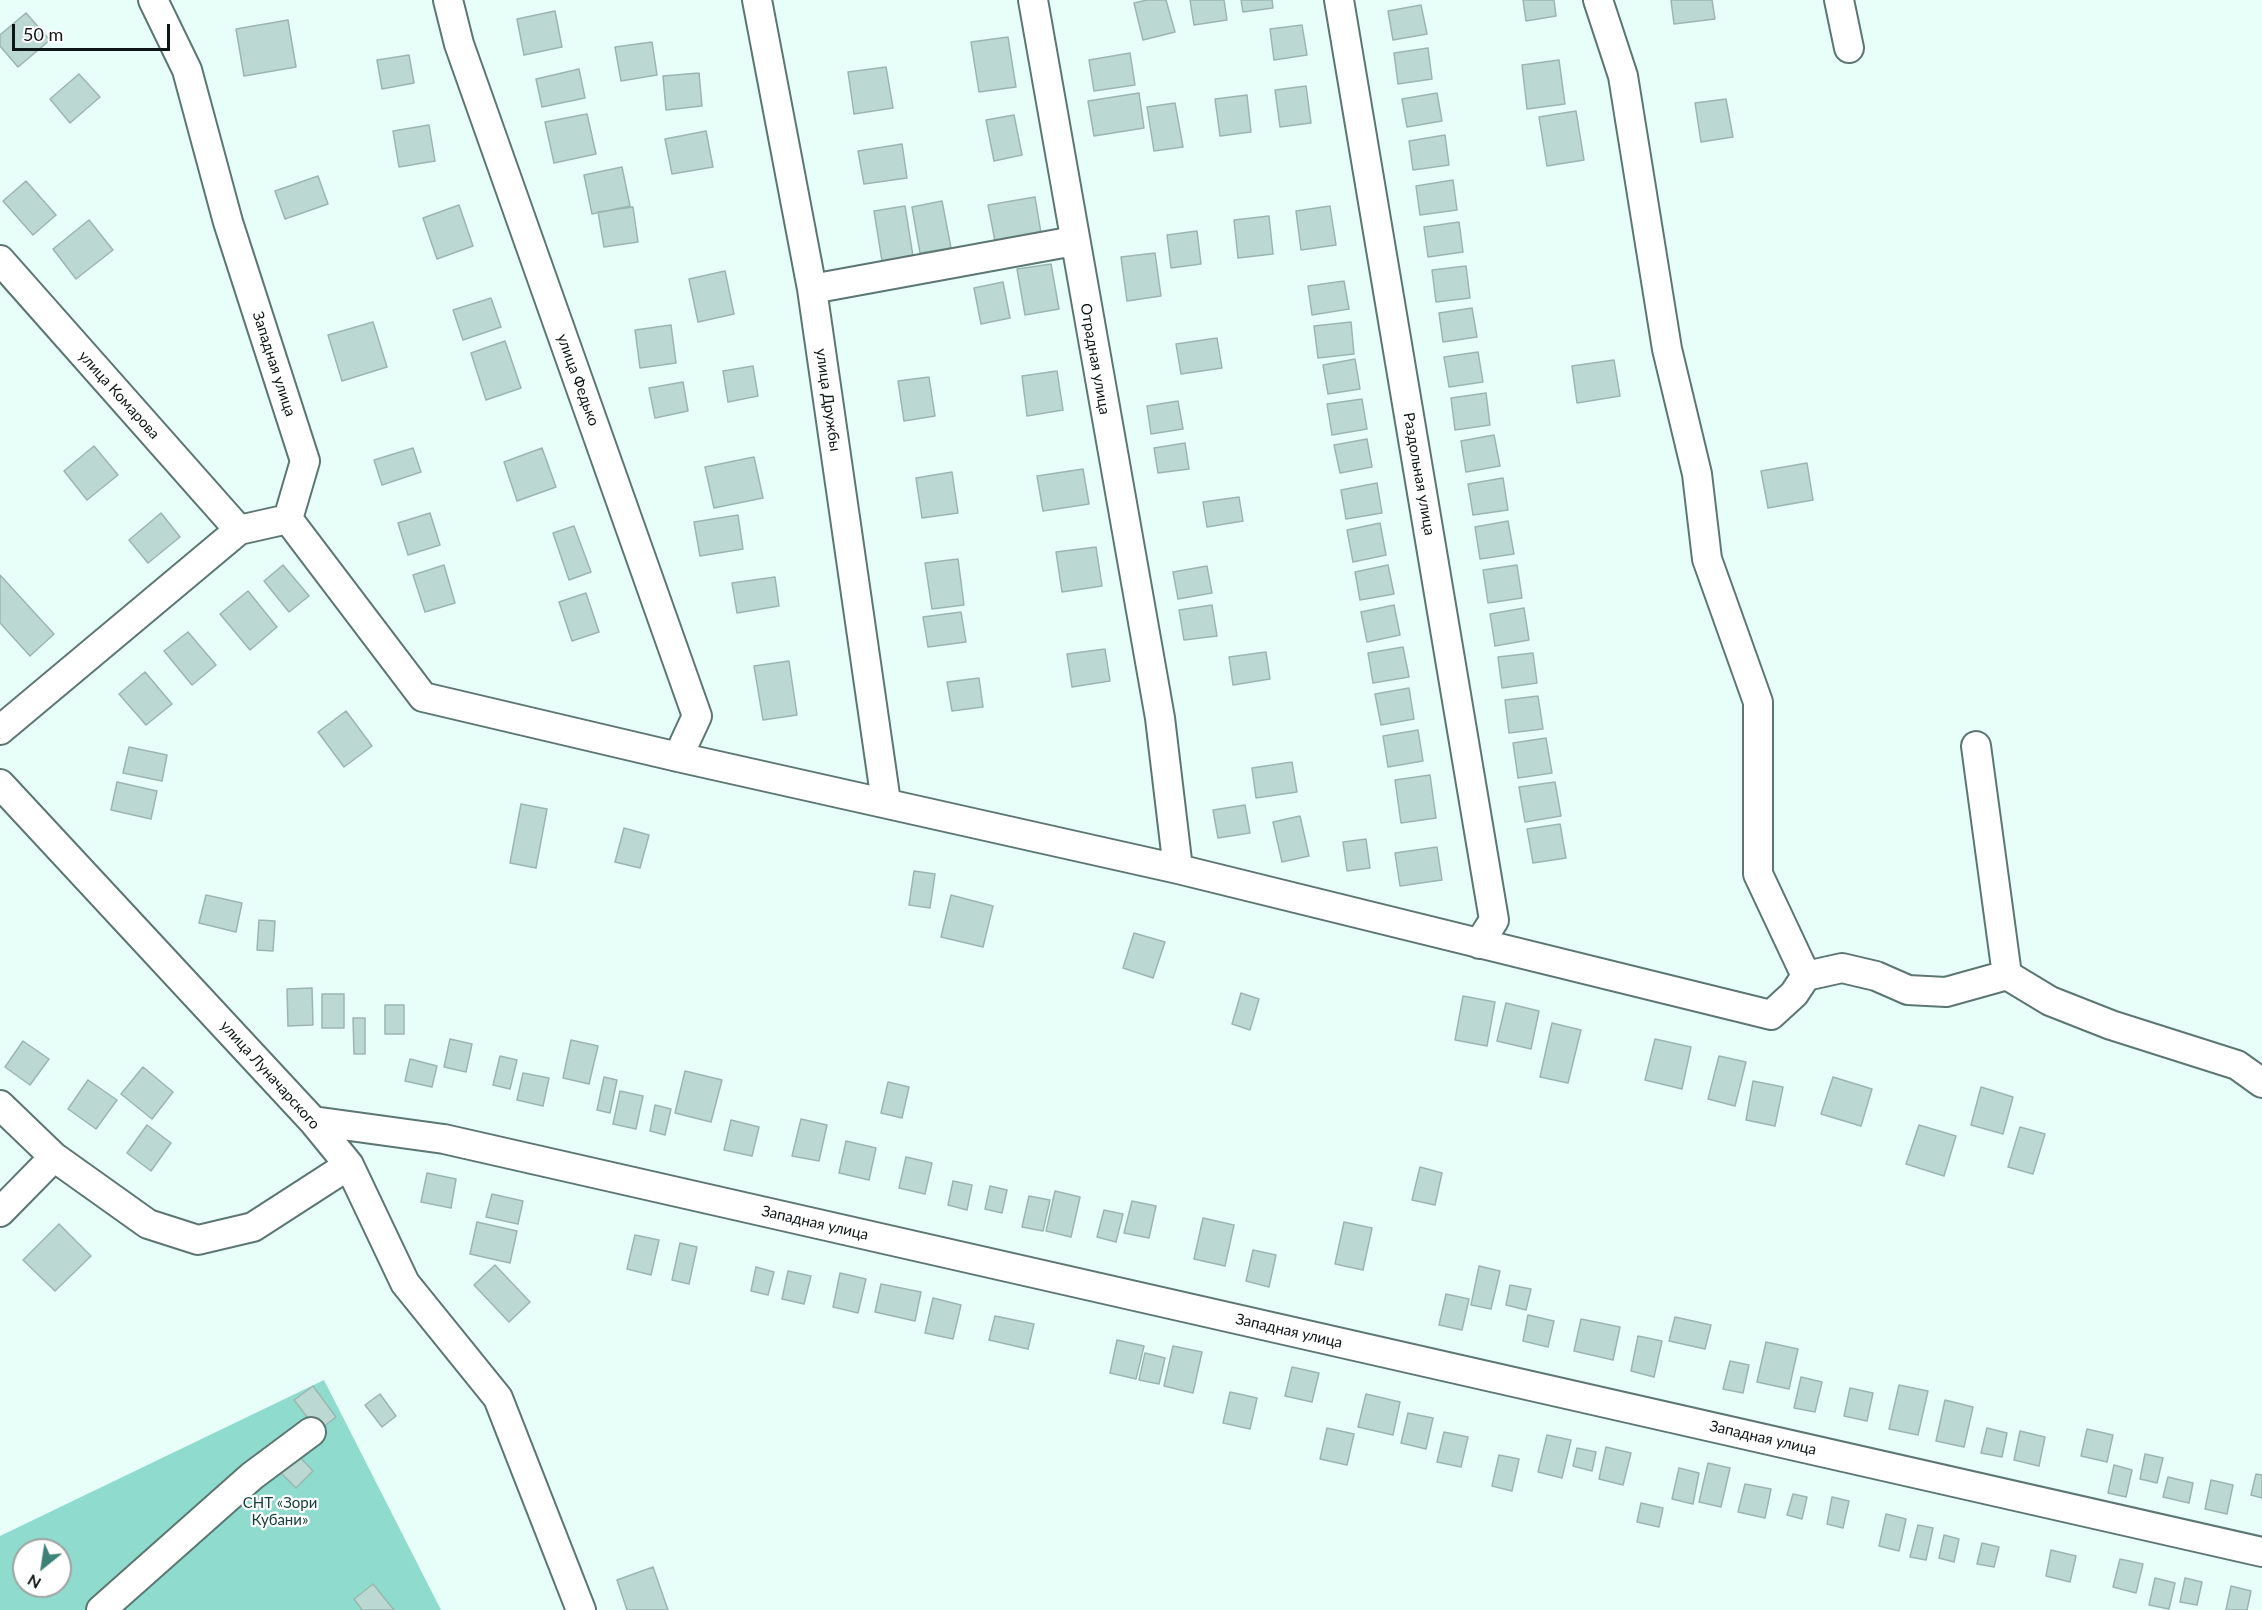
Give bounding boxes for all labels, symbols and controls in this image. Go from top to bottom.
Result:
scale bar [15,12,172,50]
text: 50 m [23,23,63,45]
street label: Отрадная улица [1076,302,1114,416]
street label: Западная улица [249,309,299,419]
street label: улица Федько [553,331,603,429]
street label: улица Комарова [75,347,163,443]
street label: улица Дружбы [812,347,844,453]
street label: Раздольная улица [1399,411,1439,537]
street label: улица Луначарского [216,1017,324,1133]
street label: Западная улица [760,1202,870,1244]
street label: Западная улица [1234,1310,1344,1352]
street label: Западная улица [1708,1417,1818,1459]
park label: СНТ «Зори Кубани» [243,1494,317,1529]
north arrow [12,1538,72,1598]
text: N [24,1571,44,1594]

